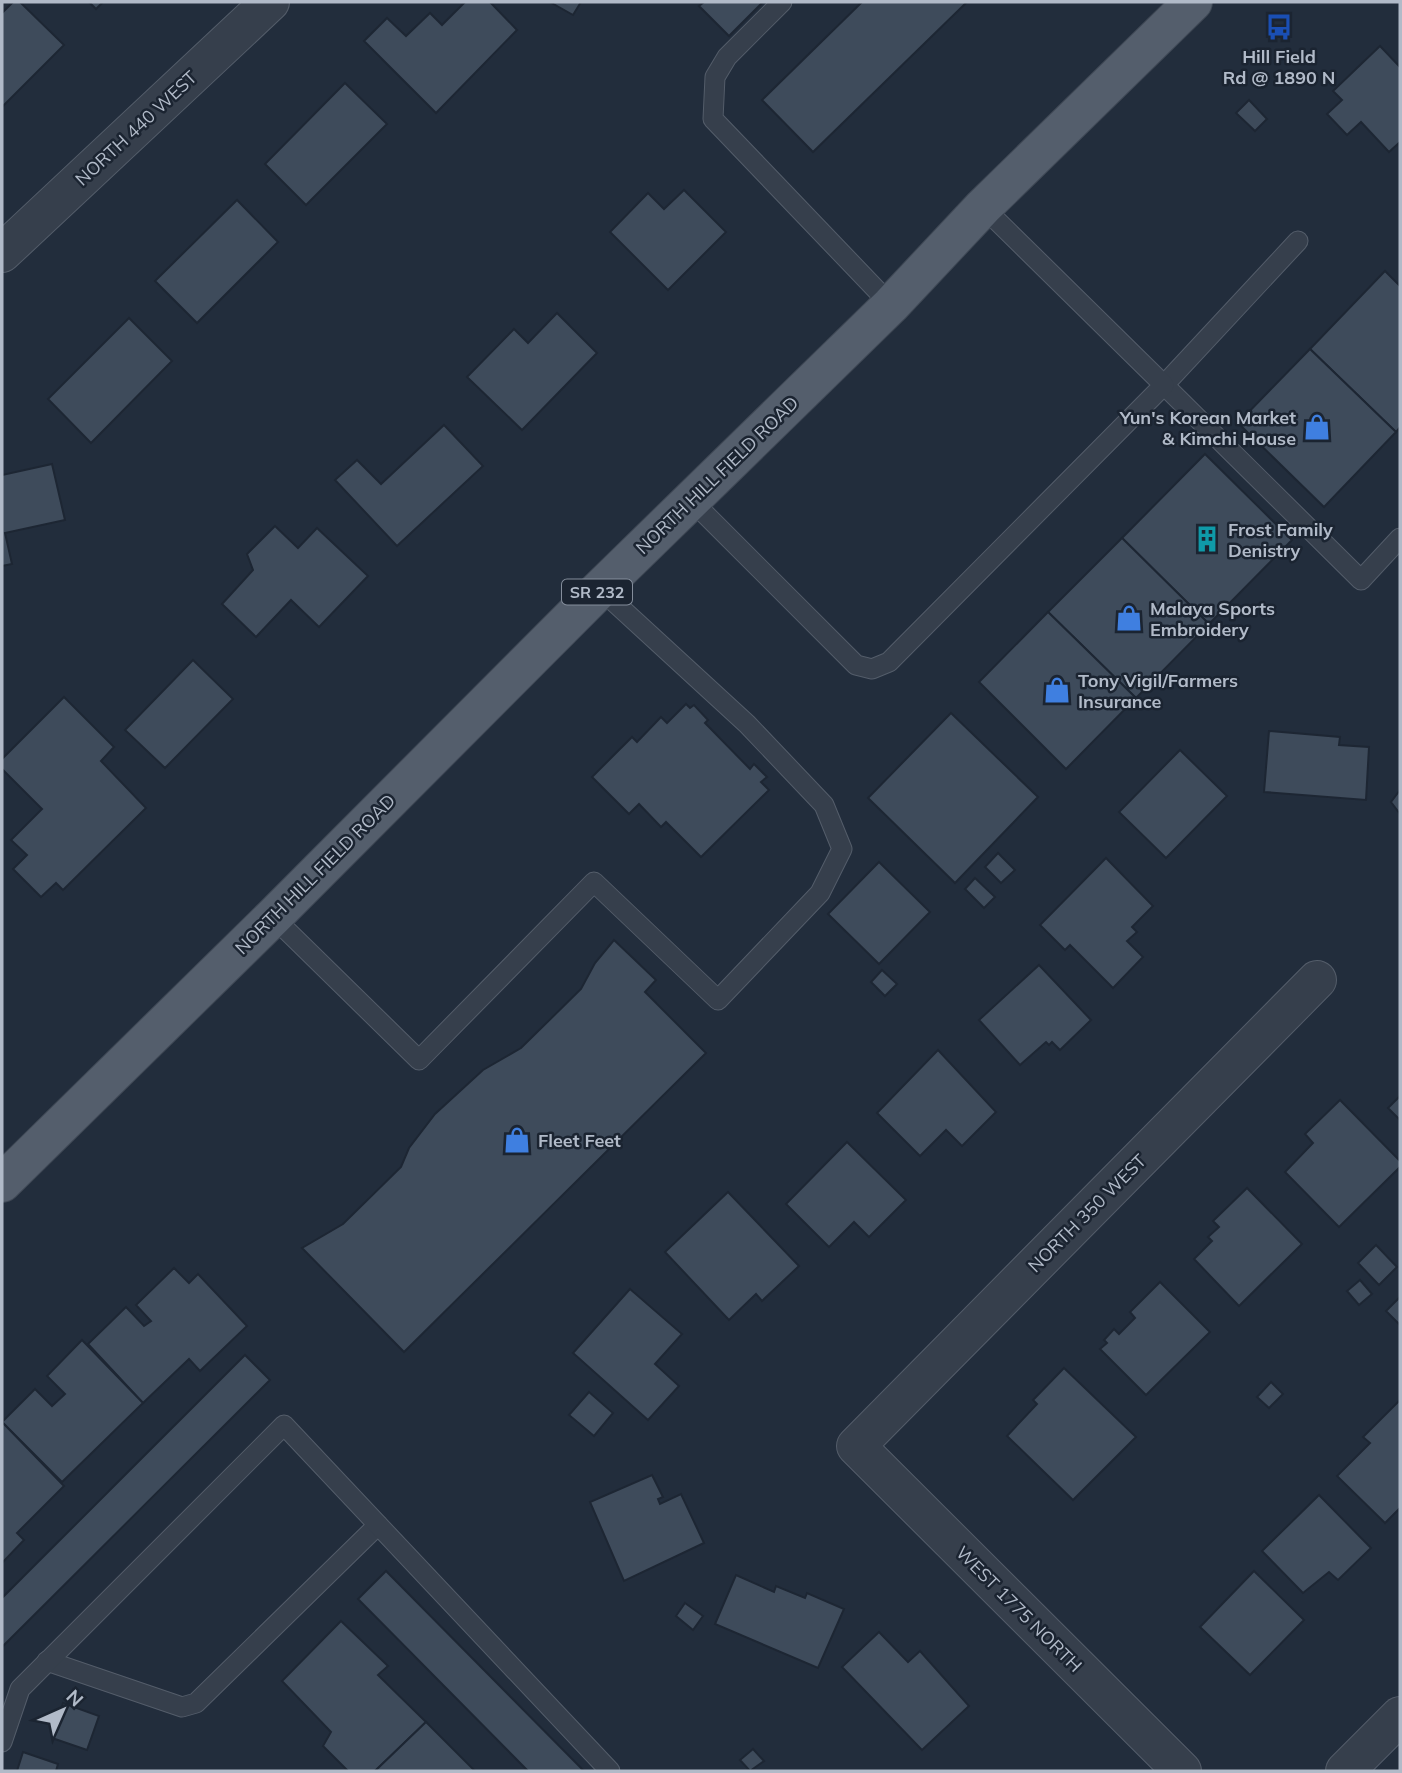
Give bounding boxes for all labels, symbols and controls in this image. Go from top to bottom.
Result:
bus stop icon: Hill Field Rd @ 1890 N [1264,12,1294,42]
place label: Hill Field Rd @ 1890 N [1223,45,1335,89]
street label: NORTH 440 WEST [70,66,202,190]
street label: NORTH HILL FIELD ROAD [631,391,803,559]
place label: Yun's Korean Market & Kimchi House [1119,406,1296,450]
shop icon: Yun's Korean Market & Kimchi House [1302,412,1332,442]
place label: Frost Family Denistry [1228,518,1333,562]
building icon: Frost Family Denistry [1192,524,1222,554]
road number: SR 232 [562,580,632,604]
place label: Malaya Sports Embroidery [1150,597,1275,641]
shop icon: Malaya Sports Embroidery [1114,603,1144,633]
place label: Tony Vigil/Farmers Insurance [1078,669,1238,713]
shop icon: Tony Vigil/Farmers Insurance [1042,675,1072,705]
street label: NORTH HILL FIELD ROAD [230,789,400,959]
shop icon: Fleet Feet [502,1125,532,1155]
place label: Fleet Feet [538,1129,621,1152]
street label: NORTH 350 WEST [1023,1149,1151,1277]
street label: WEST 1775 NORTH [951,1541,1087,1677]
north arrow [28,1675,98,1745]
text: N [61,1684,89,1712]

